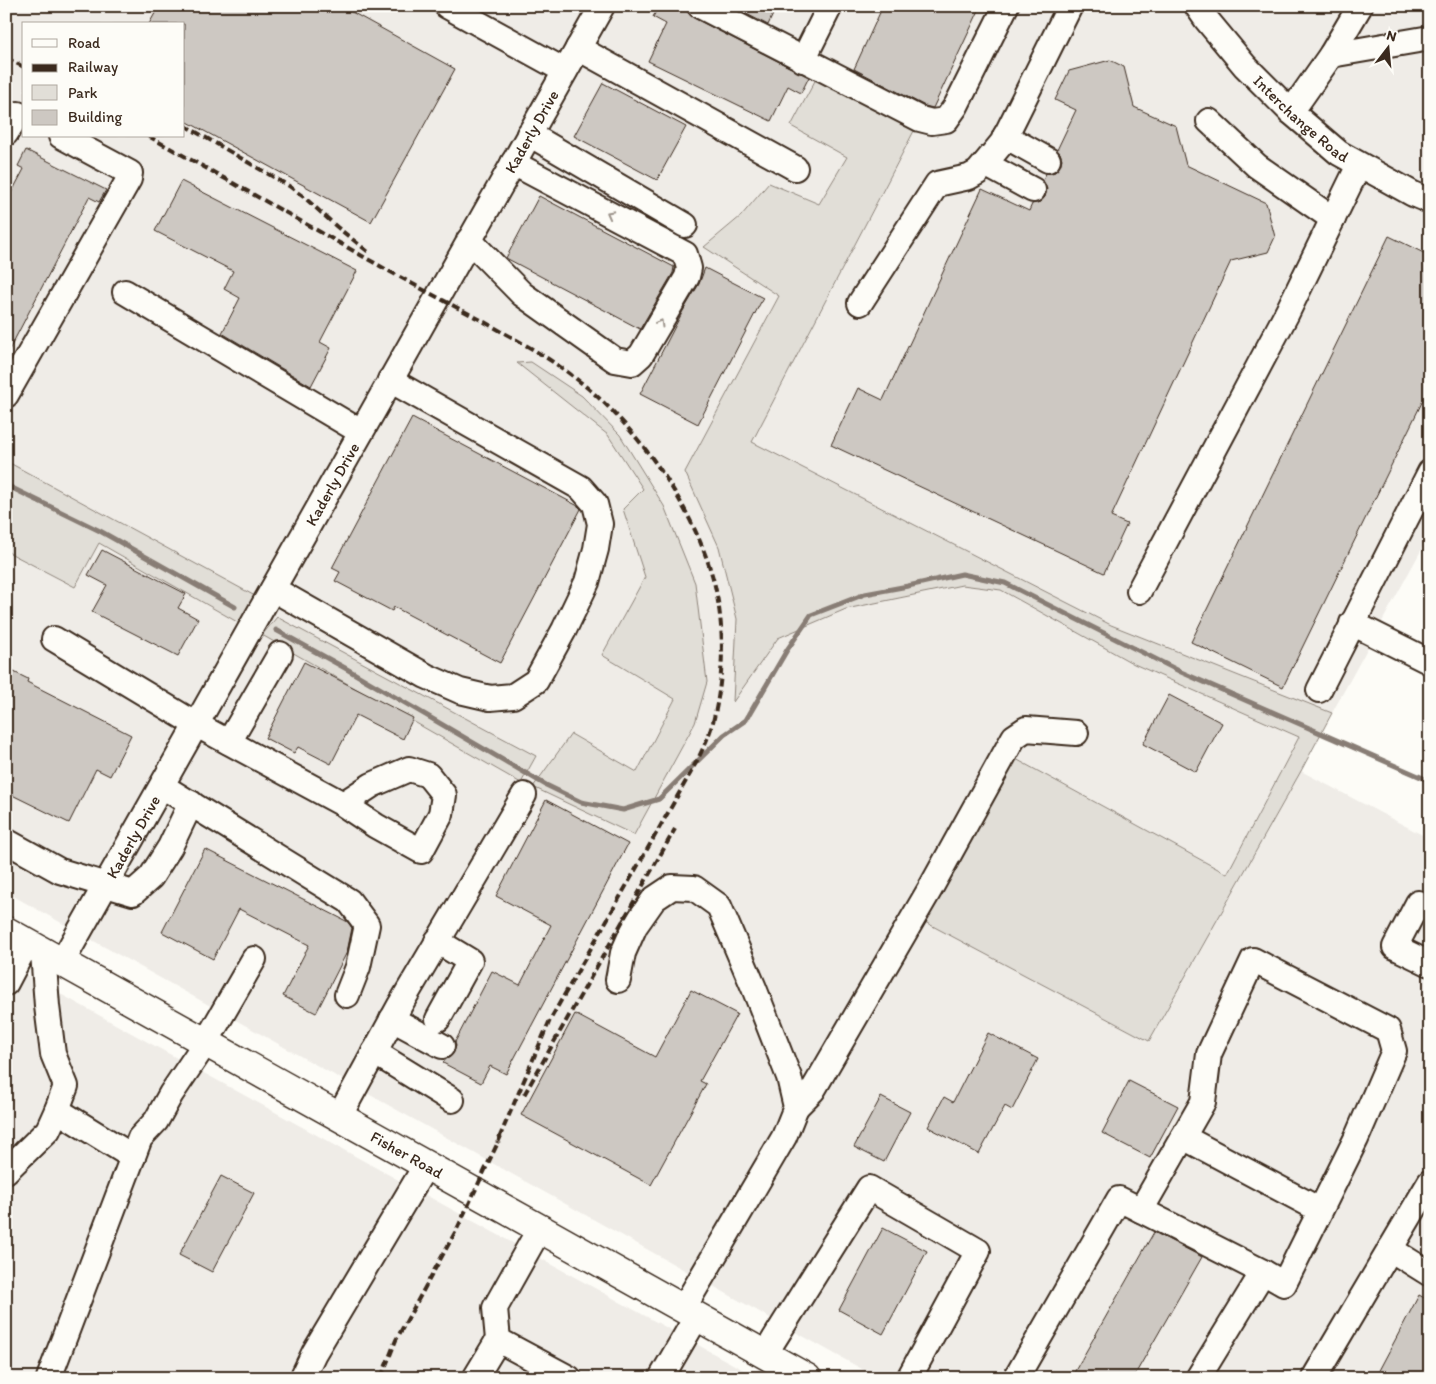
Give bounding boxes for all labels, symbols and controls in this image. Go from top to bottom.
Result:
legend [22,22,185,138]
north arrow [1364,22,1414,72]
text: N [1385,27,1398,45]
text: Road [68,34,101,52]
text: Railway [68,58,118,76]
street label: Interchange Road [1250,71,1352,167]
text: Park [68,84,98,102]
street label: Kaderly Drive [501,87,563,177]
text: Building [68,108,122,126]
one-way arrow [606,210,615,220]
one-way arrow [653,320,663,329]
street label: Kaderly Drive [301,439,363,529]
street label: Kaderly Drive [102,792,164,882]
street label: Fisher Road [367,1127,447,1183]

